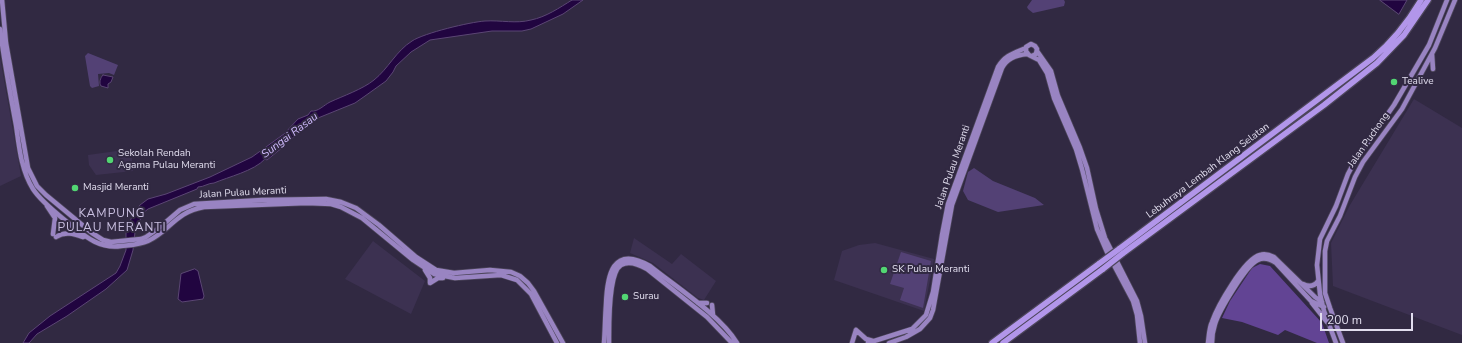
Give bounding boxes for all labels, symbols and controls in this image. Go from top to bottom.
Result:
place label: Tealive [1402,76,1434,88]
marker: Tealive [1389,77,1399,87]
water label: Sungai Rasau [259,110,321,162]
street label: Jalan Puchong [1346,110,1392,170]
street label: Lebuhraya Lembah Klang Selatan [1144,121,1272,221]
street label: Jalan Pulau Meranti [933,124,973,210]
place label: Sekolah Rendah Agama Pulau Meranti [118,148,215,172]
marker: Sekolah Rendah Agama Pulau Meranti [105,155,115,165]
place label: Masjid Meranti [83,182,149,194]
marker: Masjid Meranti [70,183,80,193]
street label: Jalan Pulau Meranti [199,185,287,201]
district label: KAMPUNG PULAU MERANTI [57,207,167,235]
place label: SK Pulau Meranti [892,264,969,276]
marker: SK Pulau Meranti [879,265,889,275]
place label: Surau [633,291,659,303]
marker: Surau [620,292,630,302]
scale bar [1322,305,1415,331]
text: 200 m [1327,312,1362,328]

